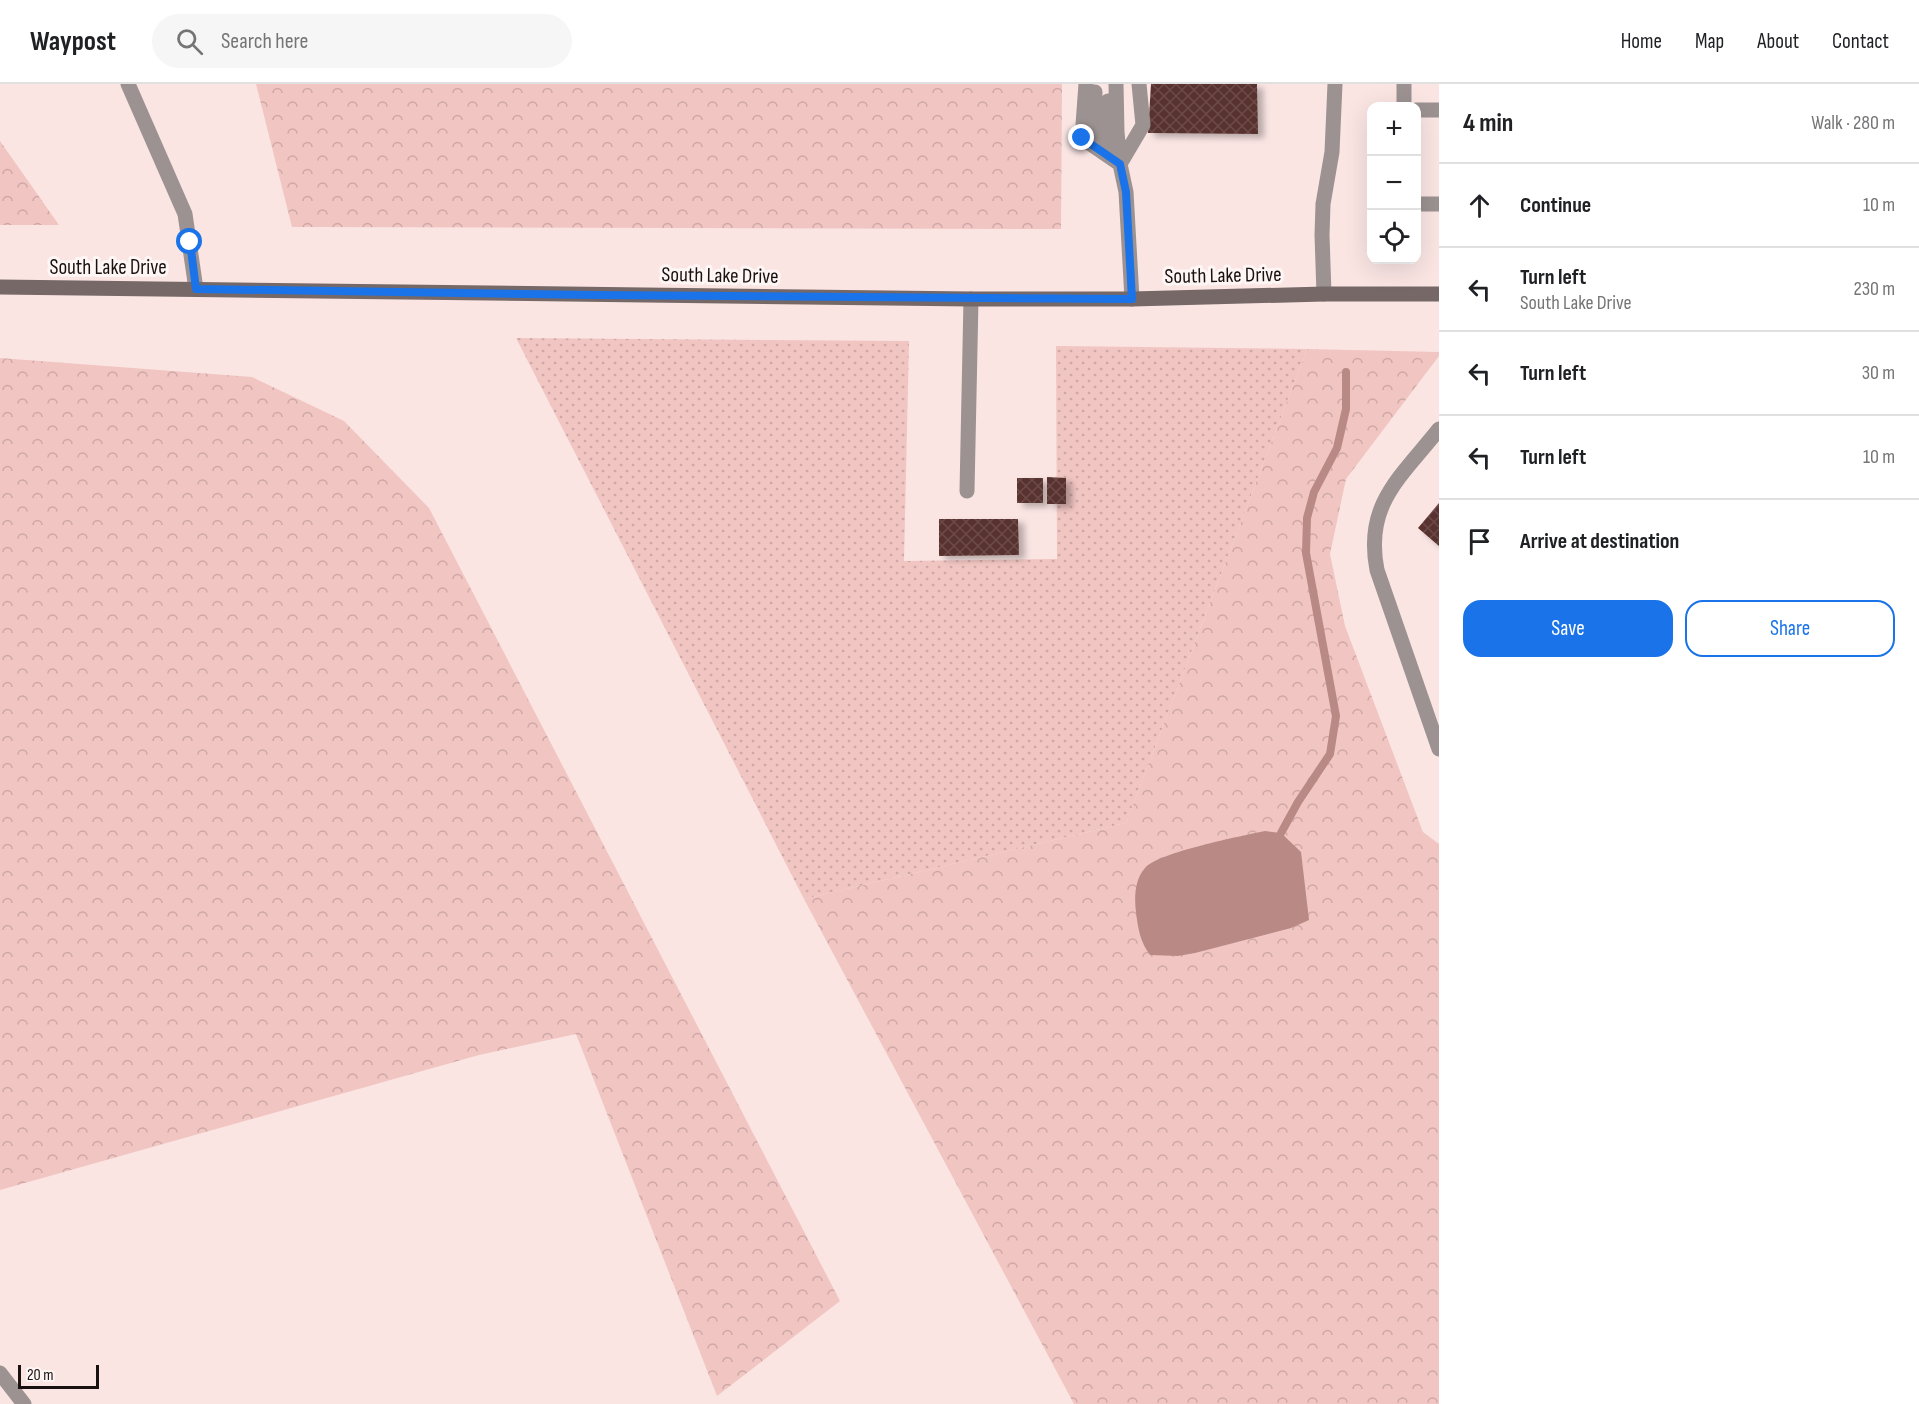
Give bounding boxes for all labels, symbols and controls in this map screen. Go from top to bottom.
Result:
search box [152,14,572,68]
text: Waypost [30,25,116,58]
icon: search [173,25,206,58]
text: Search here [221,28,308,55]
text: Home [1621,29,1662,54]
text: Map [1695,29,1724,54]
text: About [1757,29,1799,54]
text: Contact [1832,29,1889,54]
map controls [1367,102,1421,264]
button: + [1367,102,1421,156]
text: 4 min [1463,108,1513,139]
text: Walk · 280 m [1811,111,1895,135]
route end [1068,124,1094,150]
button: − [1367,156,1421,210]
icon: ahead [1463,189,1496,222]
text: Continue [1520,192,1591,219]
text: 10 m [1863,193,1895,217]
button: locate [1367,210,1421,264]
route start [176,228,202,254]
street label: South Lake Drive [49,255,167,280]
street label: South Lake Drive [661,262,779,289]
street label: South Lake Drive [1164,262,1282,289]
text: Turn left [1520,264,1586,291]
icon: left [1463,273,1496,306]
text: 230 m [1853,277,1895,301]
text: South Lake Drive [1520,291,1632,315]
icon: left [1463,357,1496,390]
text: Turn left [1520,360,1586,387]
text: 30 m [1862,361,1895,385]
icon: left [1463,441,1496,474]
text: Turn left [1520,444,1586,471]
text: 10 m [1863,445,1895,469]
icon: arrive [1463,525,1496,558]
text: Arrive at destination [1520,528,1679,555]
button: Save [1463,600,1673,657]
button: Share [1685,600,1895,657]
scale bar [18,1362,99,1390]
text: 20 m [27,1366,54,1385]

